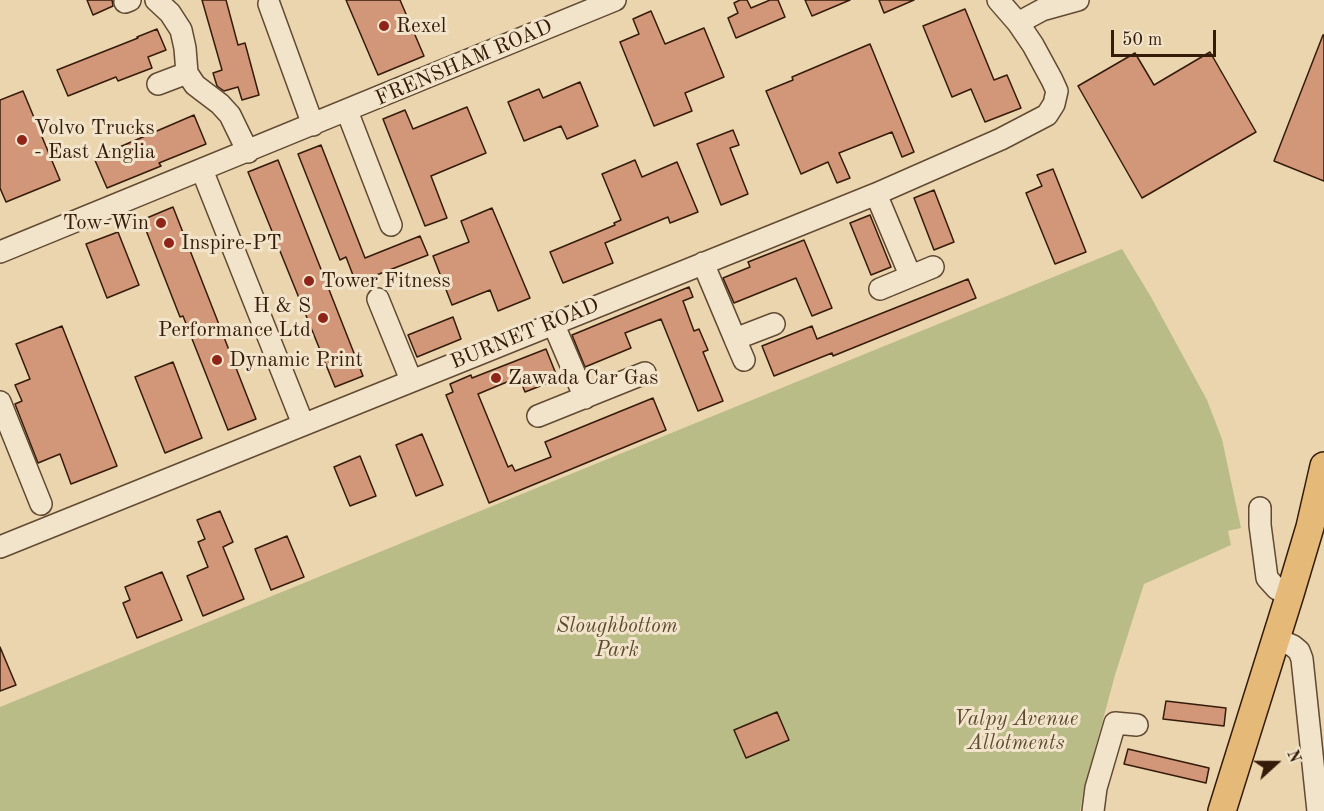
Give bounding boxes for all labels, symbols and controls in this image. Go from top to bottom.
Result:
place label: Rexel [396,13,446,39]
street label: FRENSHAM ROAD [372,14,556,112]
scale bar [1114,18,1219,56]
marker: Rexel [377,19,391,33]
text: 50 m [1122,31,1162,49]
place label: Volvo Trucks - East Anglia [34,115,155,165]
marker: Volvo Trucks - East Anglia [15,133,29,147]
place label: Tow-Win [63,210,149,236]
marker: Tow-Win [154,216,168,230]
place label: Inspire-PT [181,230,282,256]
marker: Inspire-PT [162,236,176,250]
place label: Tower Fitness [321,268,451,294]
marker: Tower Fitness [302,274,316,288]
place label: H & S Performance Ltd [158,293,311,343]
street label: BURNET ROAD [447,293,603,375]
marker: H & S Performance Ltd [316,311,330,325]
place label: Dynamic Print [229,347,363,373]
marker: Dynamic Print [210,353,224,367]
place label: Zawada Car Gas [508,365,658,391]
marker: Zawada Car Gas [489,371,503,385]
park label: Sloughbottom Park [556,613,678,663]
park label: Valpy Avenue Allotments [954,706,1078,756]
north arrow [1246,733,1306,793]
text: N [1283,748,1302,765]

